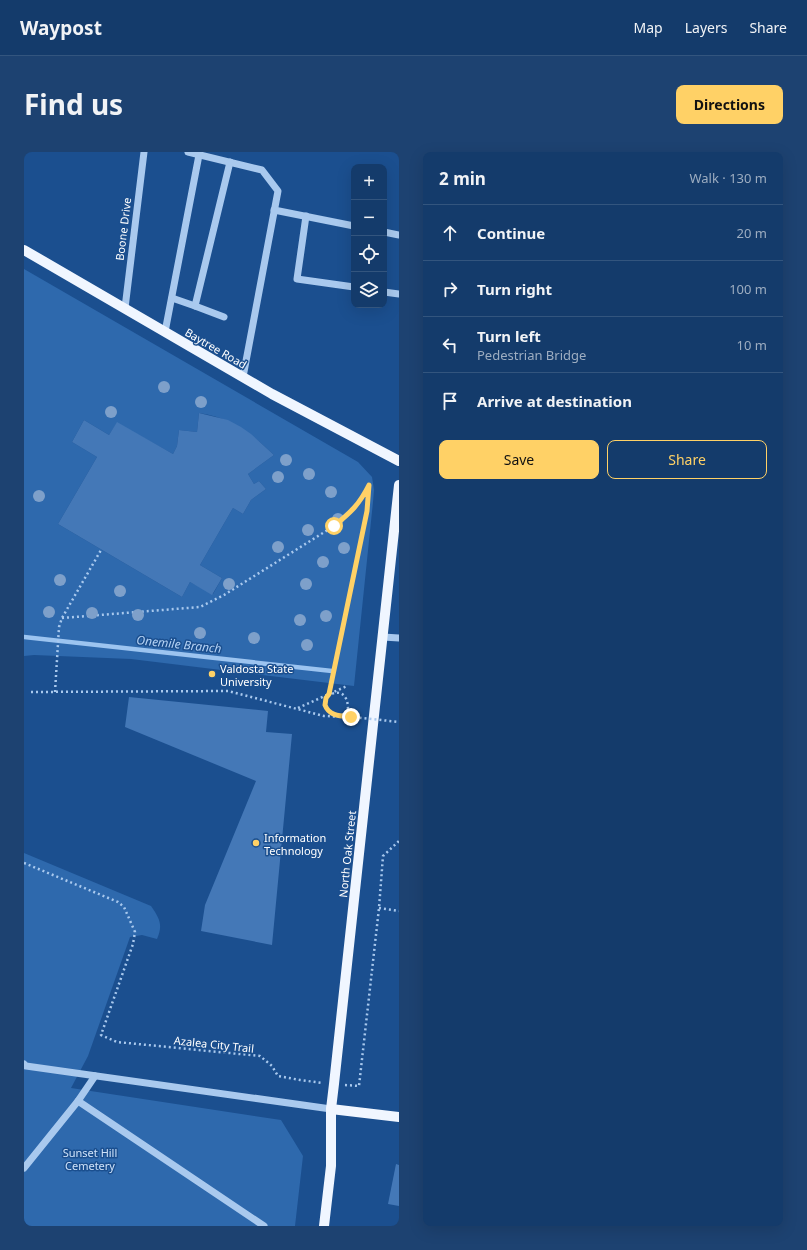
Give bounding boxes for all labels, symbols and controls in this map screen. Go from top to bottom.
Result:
text: Waypost [20,15,102,41]
text: Map [634,18,663,37]
text: Layers [685,18,727,37]
text: Share [749,18,787,37]
text: Find us [24,85,123,123]
button: Directions [676,85,783,124]
map controls [351,164,387,308]
button: + [351,164,387,200]
text: 2 min [439,167,486,190]
text: Walk · 130 m [689,169,767,187]
street label: Boone Drive [112,197,134,261]
button: − [351,200,387,236]
icon: ahead [439,222,461,244]
text: Continue [477,223,545,243]
text: 20 m [737,224,767,242]
button: locate [351,236,387,272]
button: layers [351,272,387,308]
icon: right [439,278,461,300]
text: Turn right [477,279,552,299]
text: 100 m [729,280,767,298]
street label: Baytree Road [182,324,250,372]
text: Turn left [477,326,541,346]
icon: left [439,334,461,356]
text: 10 m [737,336,767,354]
text: Pedestrian Bridge [477,346,586,364]
icon: arrive [439,390,461,412]
text: Arrive at destination [477,391,632,411]
button: Save [439,440,599,479]
button: Share [607,440,767,479]
route start [325,517,343,535]
water label: Onemile Branch [136,631,222,657]
place label: Valdosta State University [220,661,293,689]
marker: Valdosta State University [207,669,217,679]
route end [342,708,360,726]
street label: North Oak Street [335,810,359,898]
place label: Information Technology [264,830,326,858]
marker: Information Technology [251,838,261,848]
street label: Azalea City Trail [173,1032,255,1056]
park label: Sunset Hill Cemetery [63,1145,117,1173]

